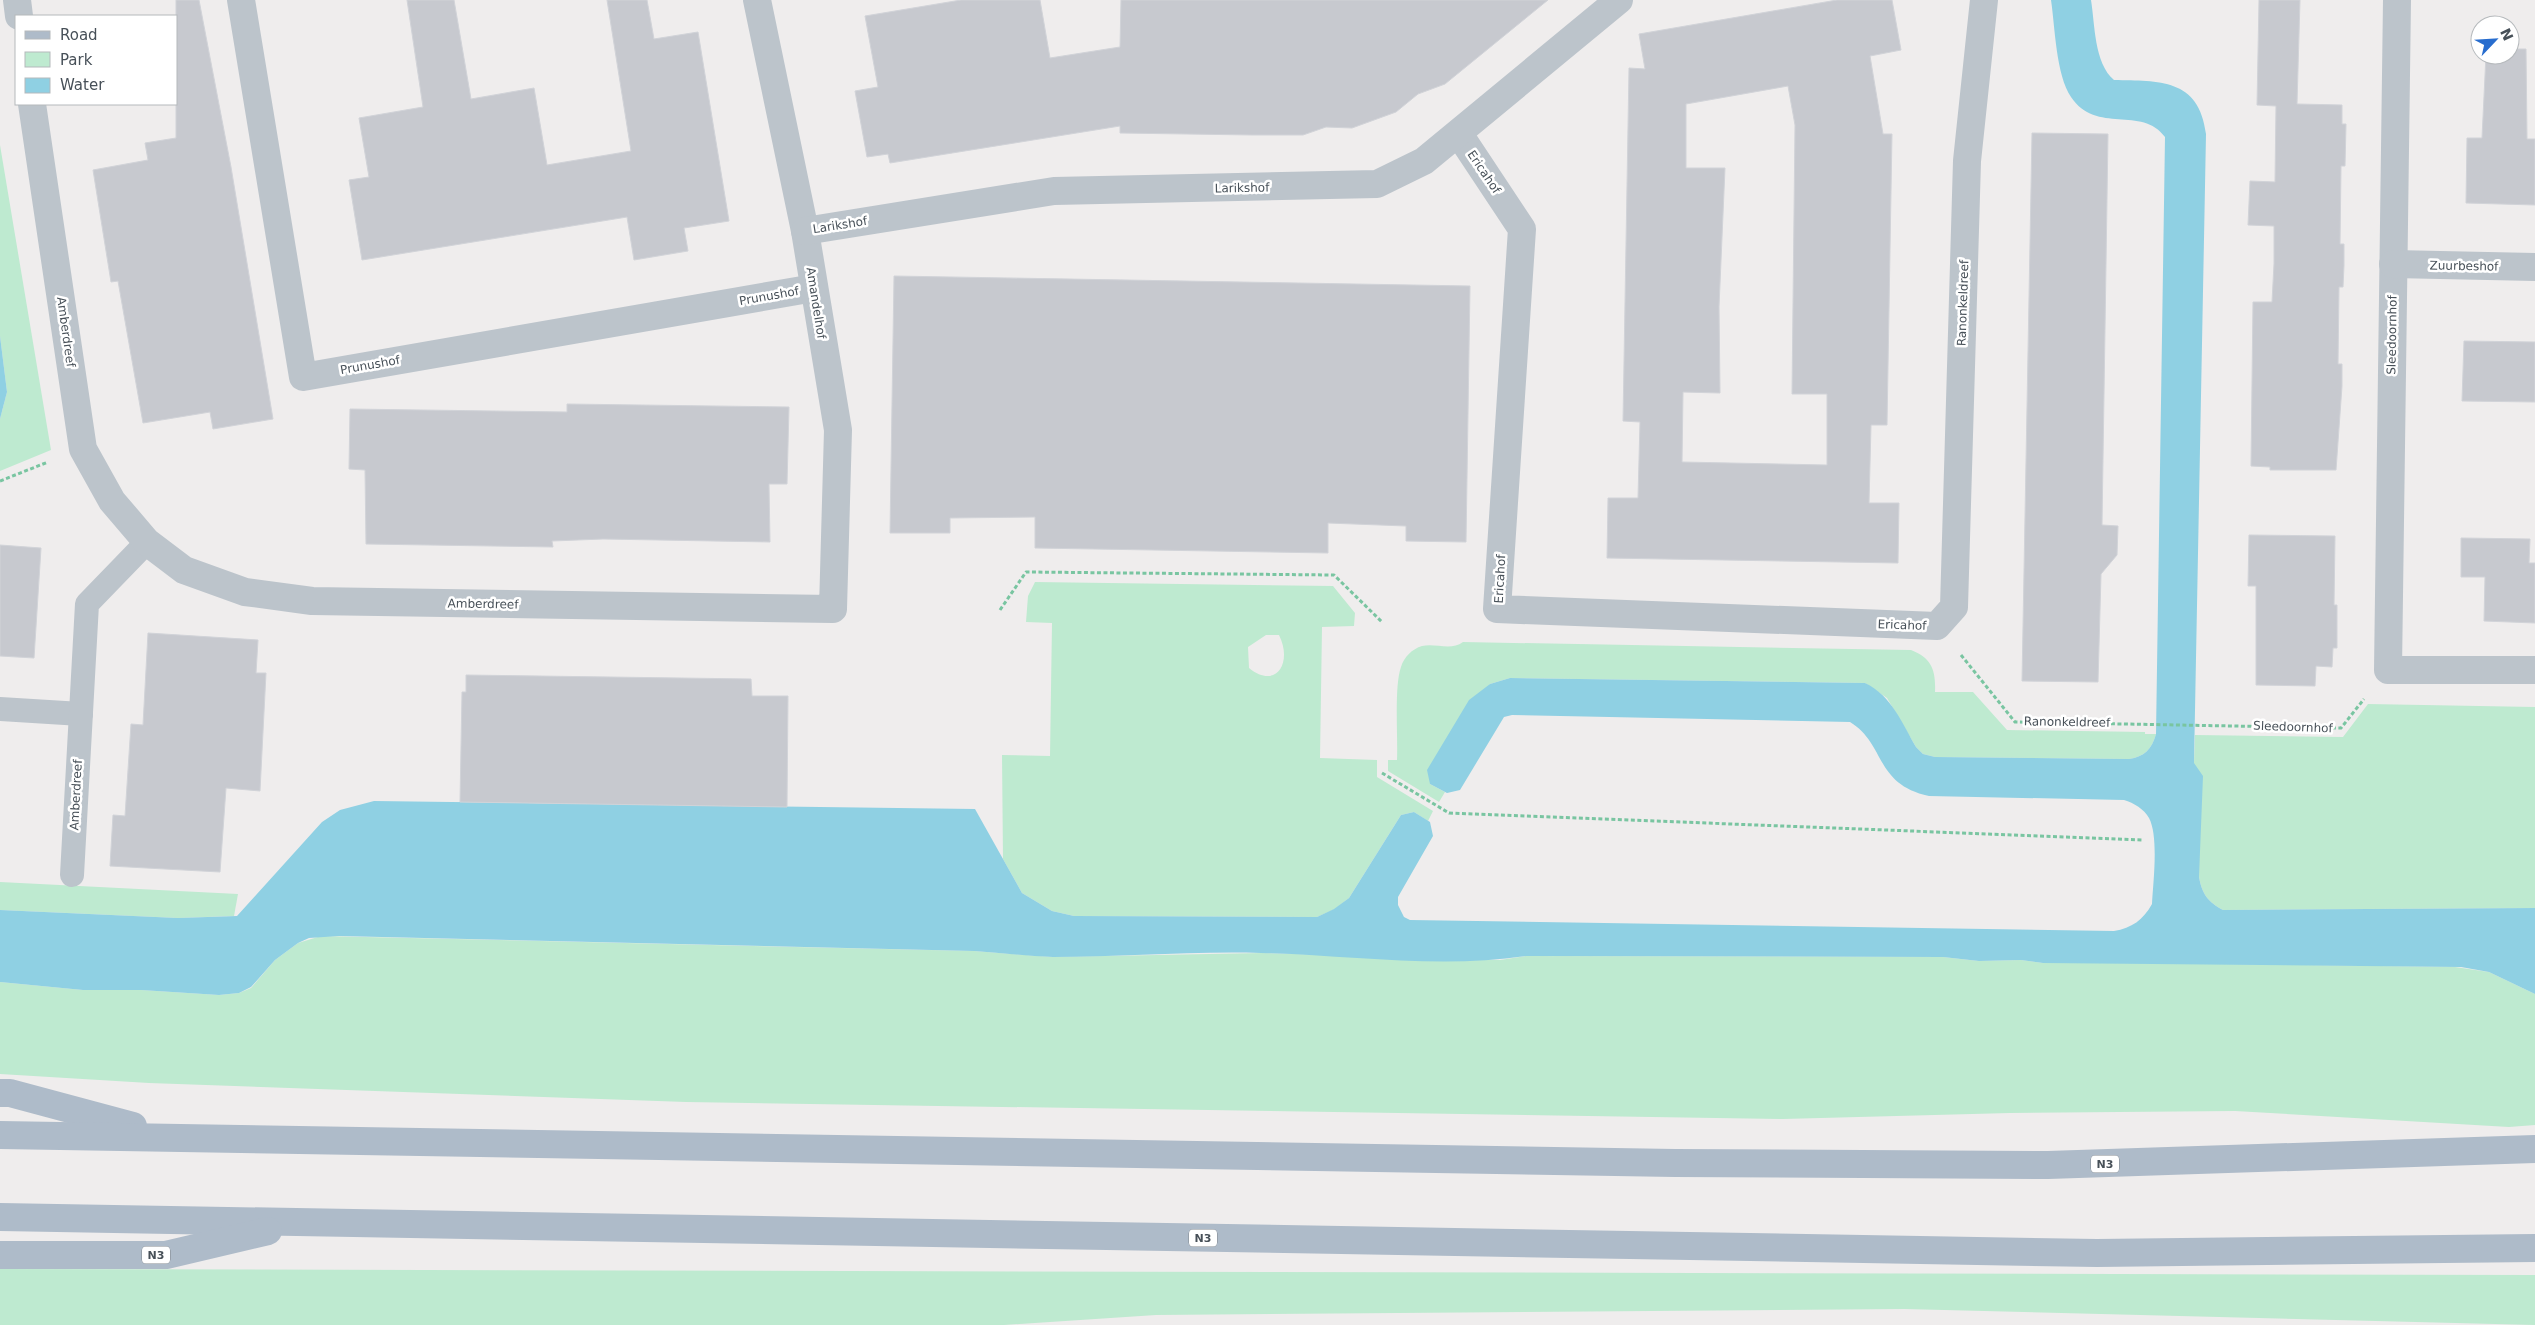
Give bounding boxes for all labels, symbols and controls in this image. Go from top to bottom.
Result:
legend [15,15,178,105]
north arrow [2470,15,2520,65]
text: Road [60,26,98,44]
text: N [2497,26,2517,43]
text: Park [60,51,93,69]
text: Water [60,76,105,94]
street label: Ericahof [1465,148,1504,197]
street label: Larikshof [1215,181,1270,195]
street label: Larikshof [812,214,869,236]
street label: Zuurbeshof [2429,258,2499,274]
street label: Ranonkeldreef [1954,259,1972,346]
street label: Amandelhof [803,266,829,341]
street label: Prunushof [738,284,801,308]
street label: Sleedoornhof [2384,294,2400,375]
street label: Amberdreef [54,296,78,369]
street label: Prunushof [339,353,402,377]
street label: Ericahof [1492,553,1508,604]
street label: Amberdreef [447,596,519,612]
street label: Ericahof [1877,617,1927,633]
street label: Ranonkeldreef [2024,714,2111,730]
street label: Sleedoornhof [2253,719,2334,735]
street label: Amberdreef [67,758,85,831]
road number: N3 [2091,1156,2119,1172]
road number: N3 [1189,1230,1217,1246]
road number: N3 [142,1246,170,1264]

